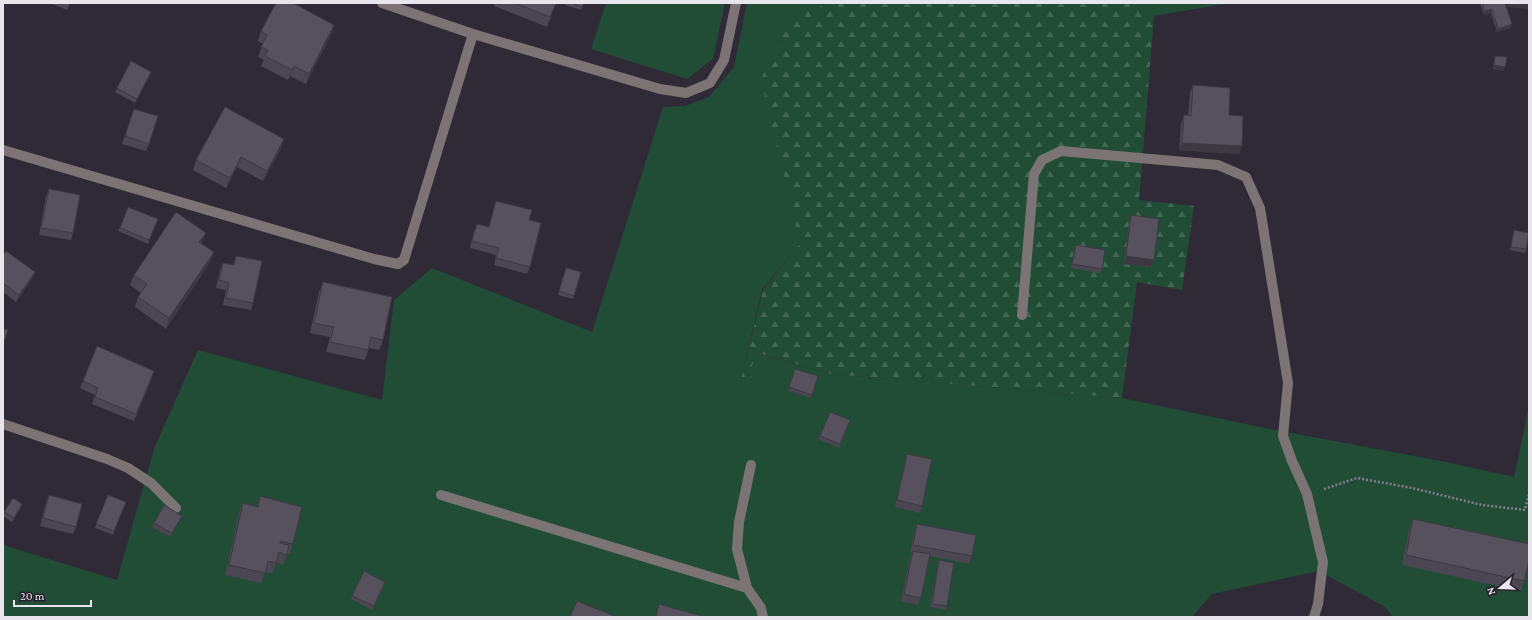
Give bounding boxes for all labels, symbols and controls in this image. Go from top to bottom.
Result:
north arrow [1480,568,1520,608]
scale bar [14,582,91,608]
text: N [1483,585,1497,597]
text: 20 m [20,589,45,603]

